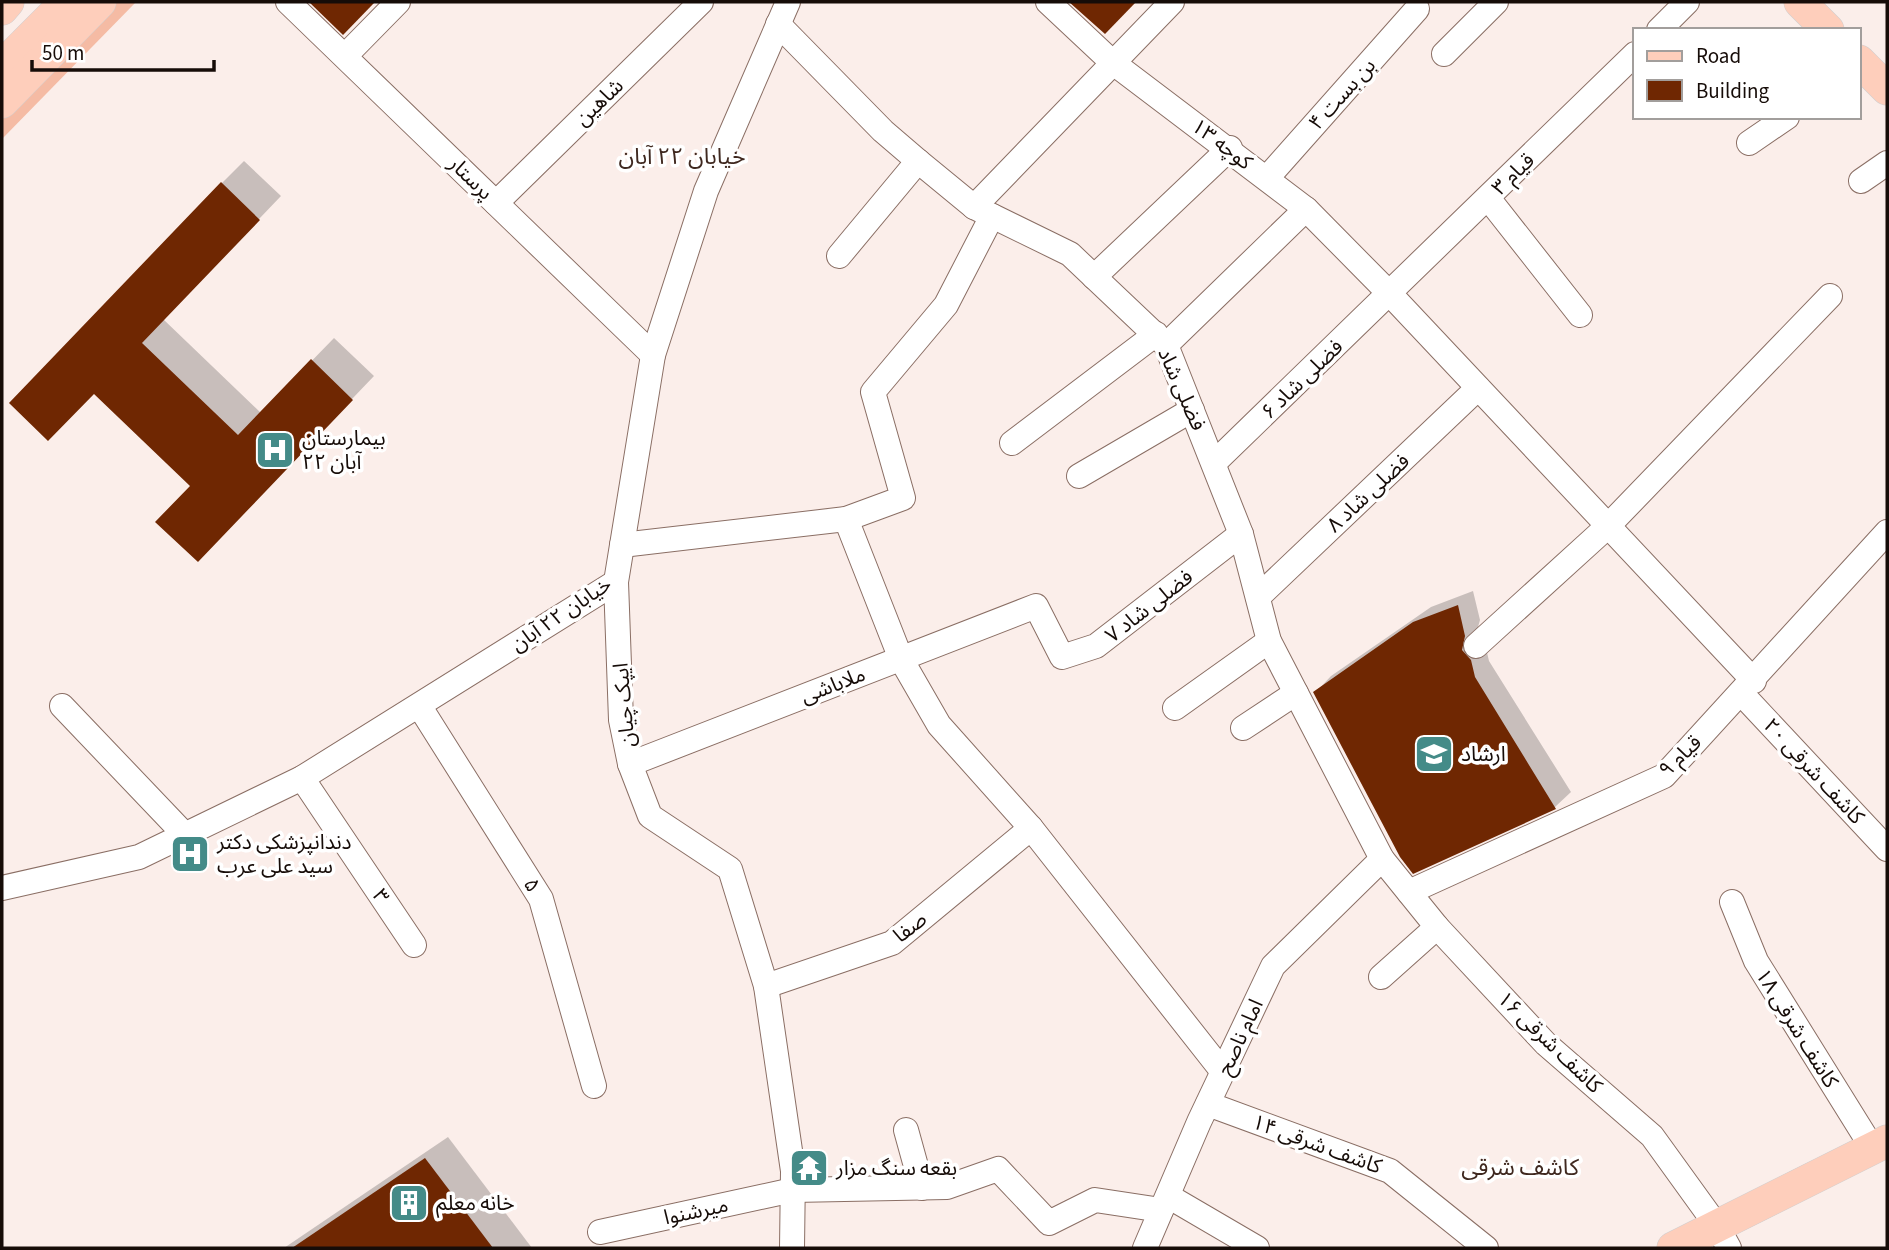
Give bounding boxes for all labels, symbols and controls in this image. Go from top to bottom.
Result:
scale bar [32,28,214,72]
legend [1633,28,1861,119]
text: 50 m [42,38,84,68]
text: Road [1696,41,1741,71]
street label: بن بست ۴ [1301,51,1383,137]
street label: شاهین [568,71,630,133]
text: Building [1696,76,1770,106]
street label: کوچه ۱۳ [1185,111,1259,177]
district label: خیابان ۲۲ آبان [618,140,746,173]
street label: قیام ۳ [1485,146,1542,203]
street label: پرستار [441,148,500,207]
street label: فضلی شاد ۶ [1254,332,1350,426]
street label: فضلی شاد [1150,343,1214,435]
place label: بیمارستان ۲۲ آبان [302,423,386,477]
hospital icon: بیمارستان ۲۲ آبان [254,429,296,471]
street label: فضلی شاد ۸ [1320,447,1416,539]
street label: فضلی شاد ۷ [1099,562,1199,650]
street label: خیابان ۲۲ آبان [505,569,617,659]
street label: ملاباشی [796,659,870,711]
street label: ایپک چیان [605,662,643,748]
street label: کاشف شرقی ۲۰ [1757,711,1871,831]
street label: قیام ۹ [1652,728,1709,785]
school or university icon: ارشاد [1413,733,1455,775]
place label: ارشاد [1461,739,1506,769]
place label: دندانپزشکی دکتر سید علی عرب [216,827,352,881]
hospital icon: دندانپزشکی دکتر سید علی عرب [169,833,211,875]
street label: ۵ [516,872,548,898]
street label: ۳ [365,883,397,909]
street label: صفا [887,904,933,950]
street label: کاشف شرقی ۱۸ [1748,963,1846,1094]
street label: کاشف شرقی ۱۶ [1491,984,1609,1100]
street label: امام ناصح [1209,994,1272,1080]
street label: کاشف شرقی ۱۴ [1248,1107,1386,1181]
temple icon: بقعه سنگ مزار [788,1147,830,1189]
district label: کاشف شرقی [1461,1151,1579,1184]
place label: بقعه سنگ مزار [835,1153,957,1183]
building icon: خانه معلم [388,1182,430,1224]
place label: خانه معلم [436,1188,515,1218]
street label: میرشنوا [661,1190,731,1232]

